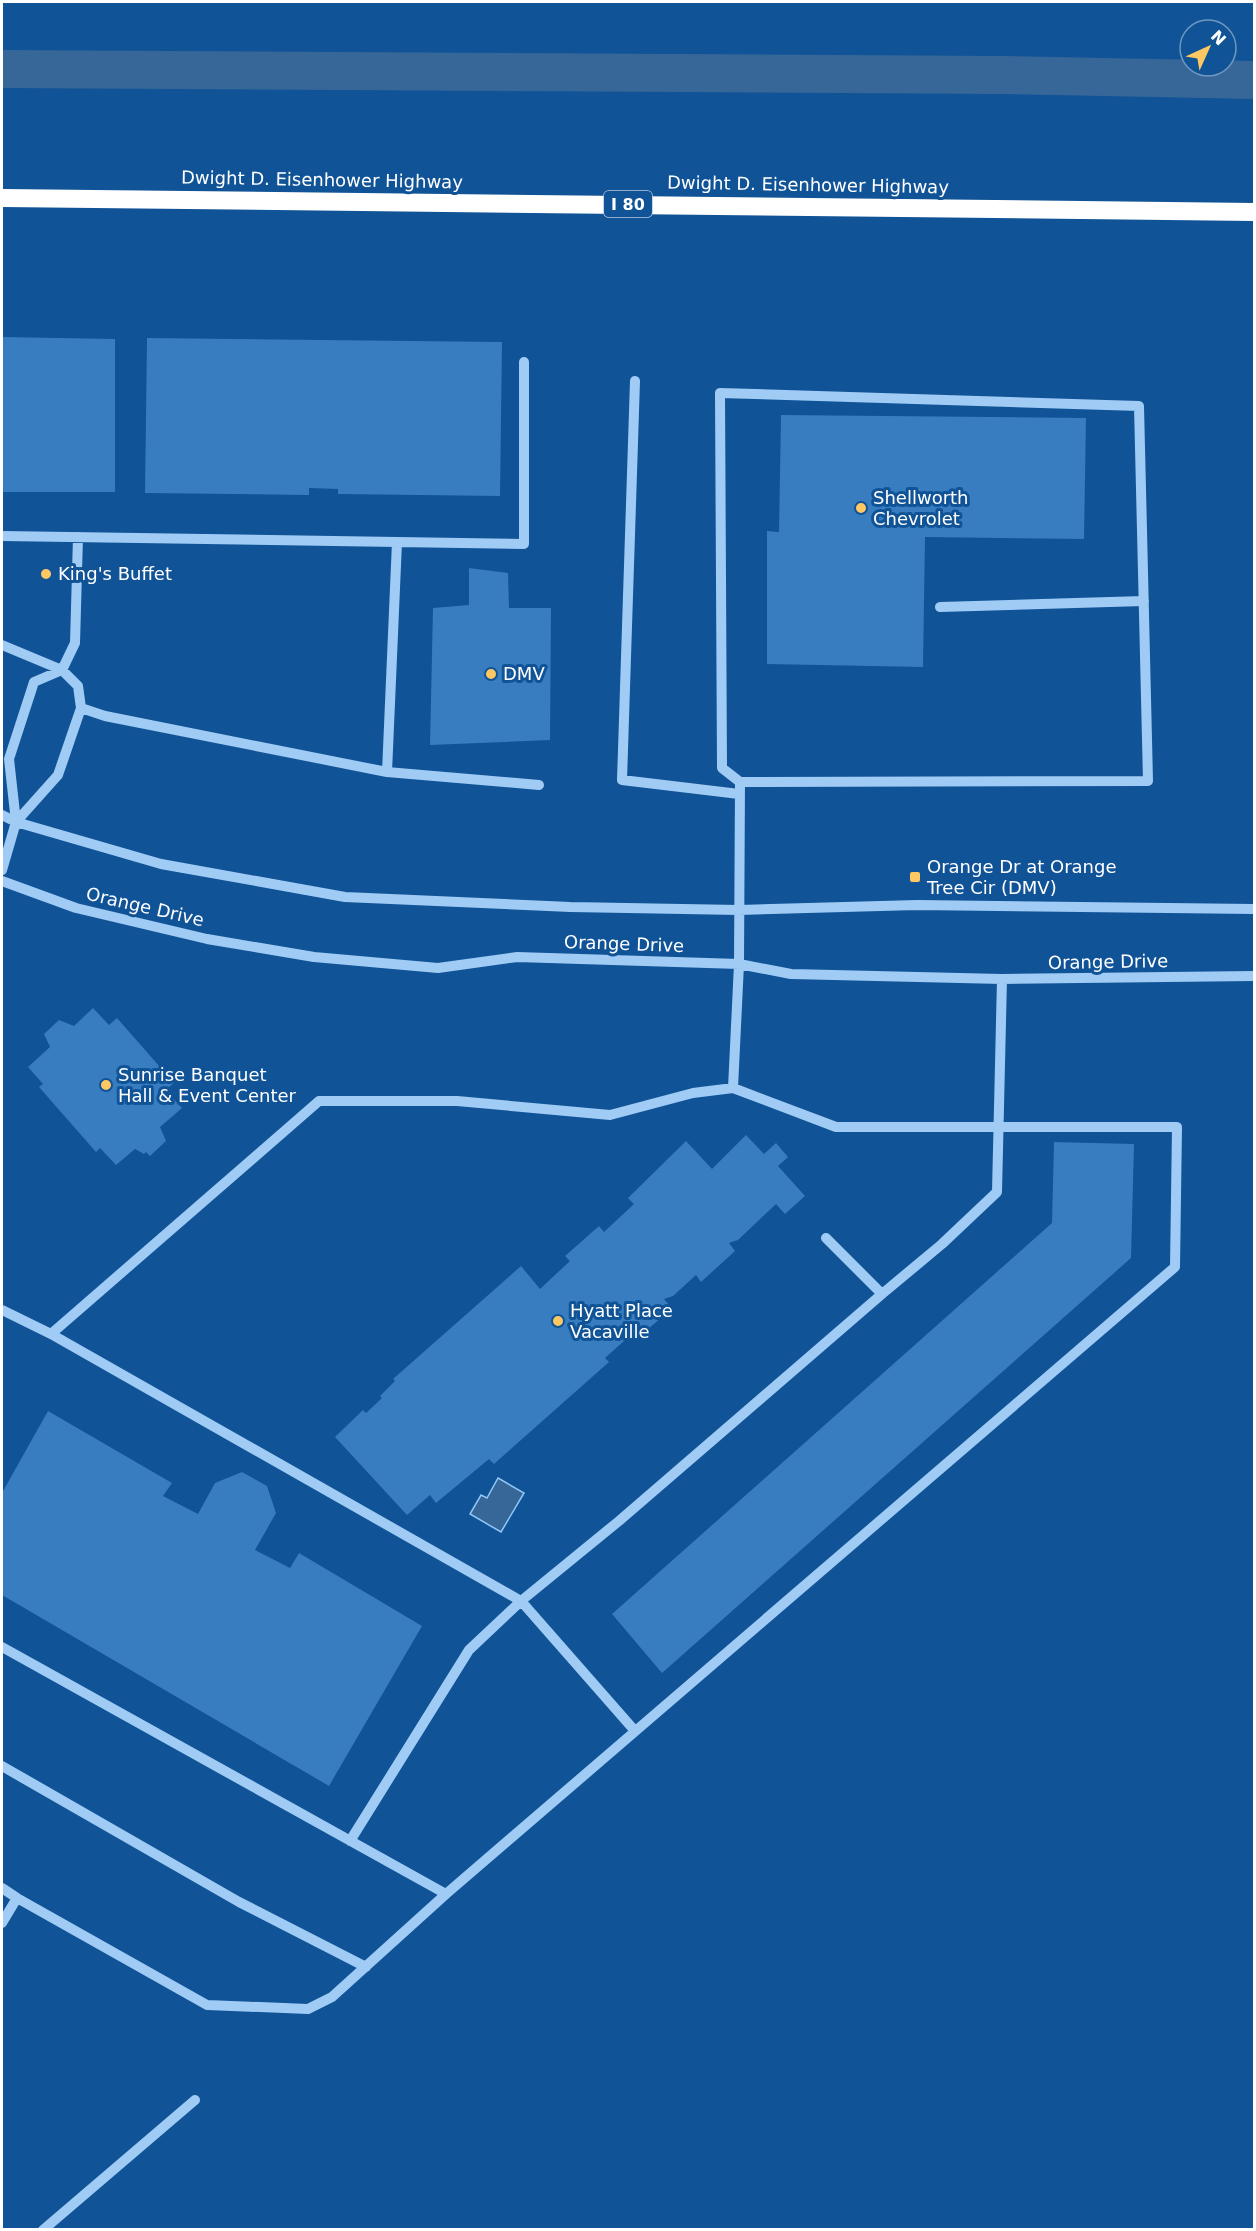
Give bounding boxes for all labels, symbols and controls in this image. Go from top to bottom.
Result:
north arrow [1178,18,1238,78]
text: N [1207,26,1230,49]
street label: Dwight D. Eisenhower Highway [181,167,463,192]
street label: Dwight D. Eisenhower Highway [667,172,949,197]
road number: I 80 [604,191,652,217]
place label: Shellworth Chevrolet [873,487,969,529]
marker: Shellworth Chevrolet [854,501,868,515]
place label: King's Buffet [58,563,172,584]
marker: King's Buffet [39,567,53,581]
place label: DMV [503,663,545,684]
marker: DMV [484,667,498,681]
place label: Orange Dr at Orange Tree Cir (DMV) [926,856,1117,898]
marker: Orange Dr at Orange Tree Cir (DMV) [908,870,922,884]
street label: Orange Drive [84,883,206,930]
street label: Orange Drive [564,931,684,956]
street label: Orange Drive [1048,950,1168,973]
place label: Sunrise Banquet Hall & Event Center [118,1064,297,1106]
marker: Sunrise Banquet Hall & Event Center [99,1078,113,1092]
place label: Hyatt Place Vacaville [570,1300,673,1342]
marker: Hyatt Place Vacaville [551,1314,565,1328]

